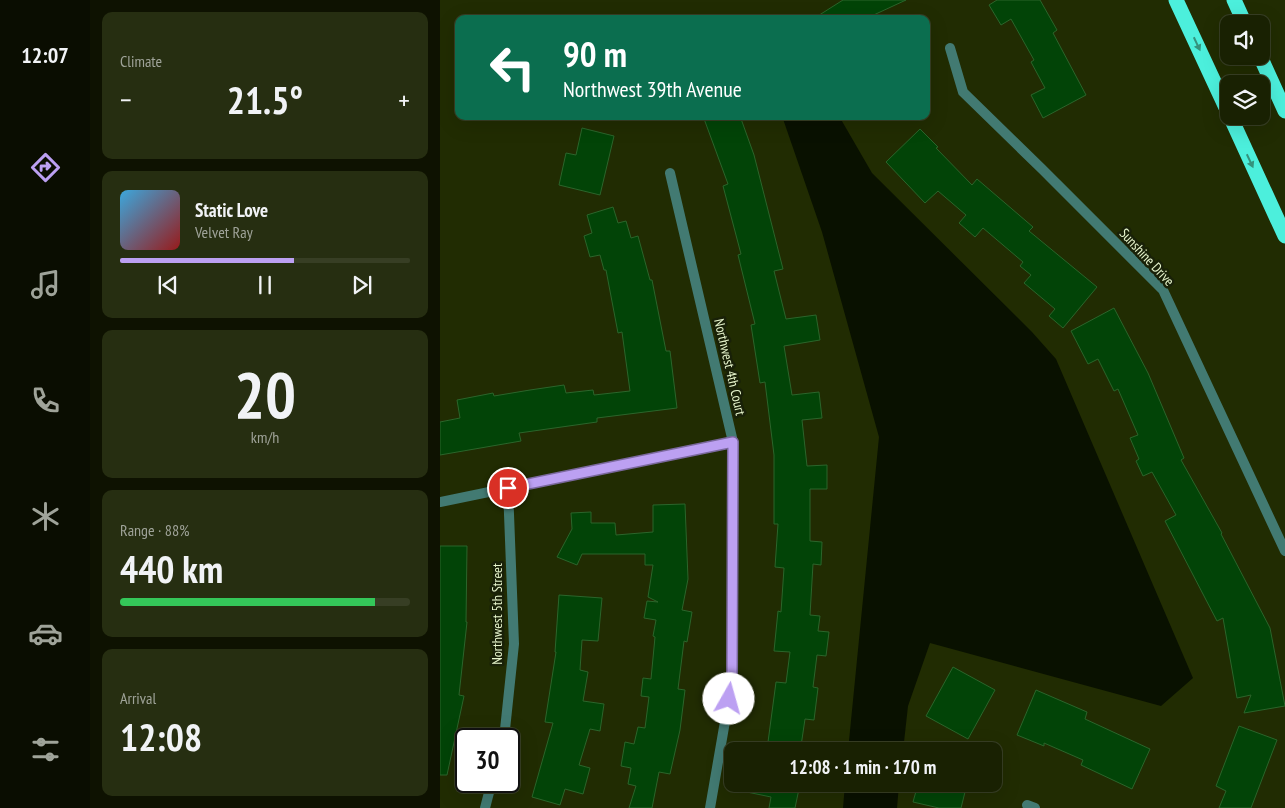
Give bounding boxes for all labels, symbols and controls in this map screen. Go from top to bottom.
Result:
map controls [1220,15,1270,125]
button: sound [1220,15,1270,65]
text: 90 m [563,31,627,77]
icon: left [480,35,545,100]
one-way arrow [1193,37,1201,51]
text: 12:07 [21,41,69,69]
text: Climate [120,51,162,71]
text: 21.5° [227,75,303,124]
text: Northwest 39th Avenue [563,75,742,103]
button: layers [1220,75,1270,125]
text: − [120,81,132,118]
text: + [398,81,410,118]
icon: directions [28,150,63,185]
one-way arrow [1246,153,1255,168]
text: Static Love [195,198,268,222]
text: Velvet Ray [195,222,253,242]
street label: Sunshine Drive [1116,224,1178,290]
icon: music [28,267,63,302]
icon: previous [154,271,182,299]
icon: pause [251,271,279,299]
icon: next [348,271,376,299]
street label: Northwest 4th Court [710,317,750,417]
text: 20 [234,352,296,436]
icon: phone [28,383,63,418]
text: km/h [251,427,279,447]
pin [487,467,529,509]
icon: arrive [494,474,522,502]
icon: climate [28,499,63,534]
text: Range · 88% [120,520,189,540]
text: 440 km [120,544,223,593]
street label: Northwest 5th Street [488,563,506,665]
icon: car [28,616,63,651]
position arrow [702,672,754,724]
text: Arrival [120,688,156,708]
text: 12:08 [120,712,202,761]
speed limit sign: 30 [455,728,520,793]
icon: filters [28,732,63,767]
text: 12:08 · 1 min · 170 m [790,755,936,779]

